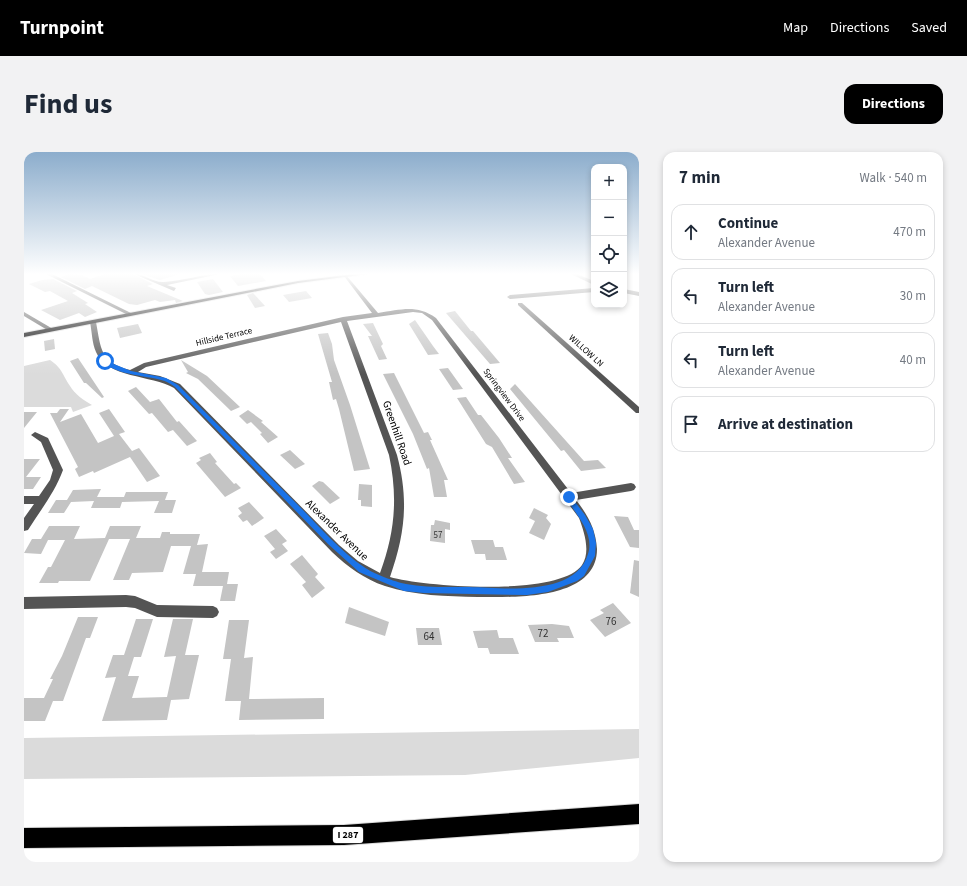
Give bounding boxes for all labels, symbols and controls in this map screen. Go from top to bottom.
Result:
text: Turnpoint [20,15,104,42]
text: Map [783,18,808,38]
text: Directions [830,18,889,38]
text: Saved [911,18,947,38]
text: Find us [24,84,112,124]
button: Directions [844,84,943,124]
map controls [591,164,627,308]
button: + [591,164,627,200]
text: 7 min [679,166,720,190]
text: Walk · 540 m [859,169,927,187]
button: − [591,200,627,236]
text: Continue [718,213,778,234]
icon: ahead [680,221,702,243]
text: 470 m [893,223,926,241]
text: Alexander Avenue [718,234,815,252]
button: locate [591,236,627,272]
button: layers [591,272,627,308]
text: Turn left [718,277,774,298]
icon: left [680,285,702,307]
text: 30 m [900,287,926,305]
text: Alexander Avenue [718,298,815,316]
street label: Hillside Terrace [194,324,254,350]
street label: WILLOW LN [566,332,606,370]
text: Turn left [718,341,774,362]
icon: left [680,349,702,371]
text: 40 m [900,351,926,369]
route start [96,352,114,370]
text: Alexander Avenue [718,362,815,380]
street label: Springview Drive [480,366,529,425]
street label: Greenhill Road [379,399,415,467]
icon: arrive [680,413,702,435]
text: Arrive at destination [718,414,853,435]
route end [560,488,578,506]
street label: Alexander Avenue [302,496,372,564]
house number: 57 [434,529,443,542]
house number: 76 [606,614,617,629]
house number: 72 [538,626,548,641]
house number: 64 [424,629,435,644]
road number: I 287 [333,827,363,843]

